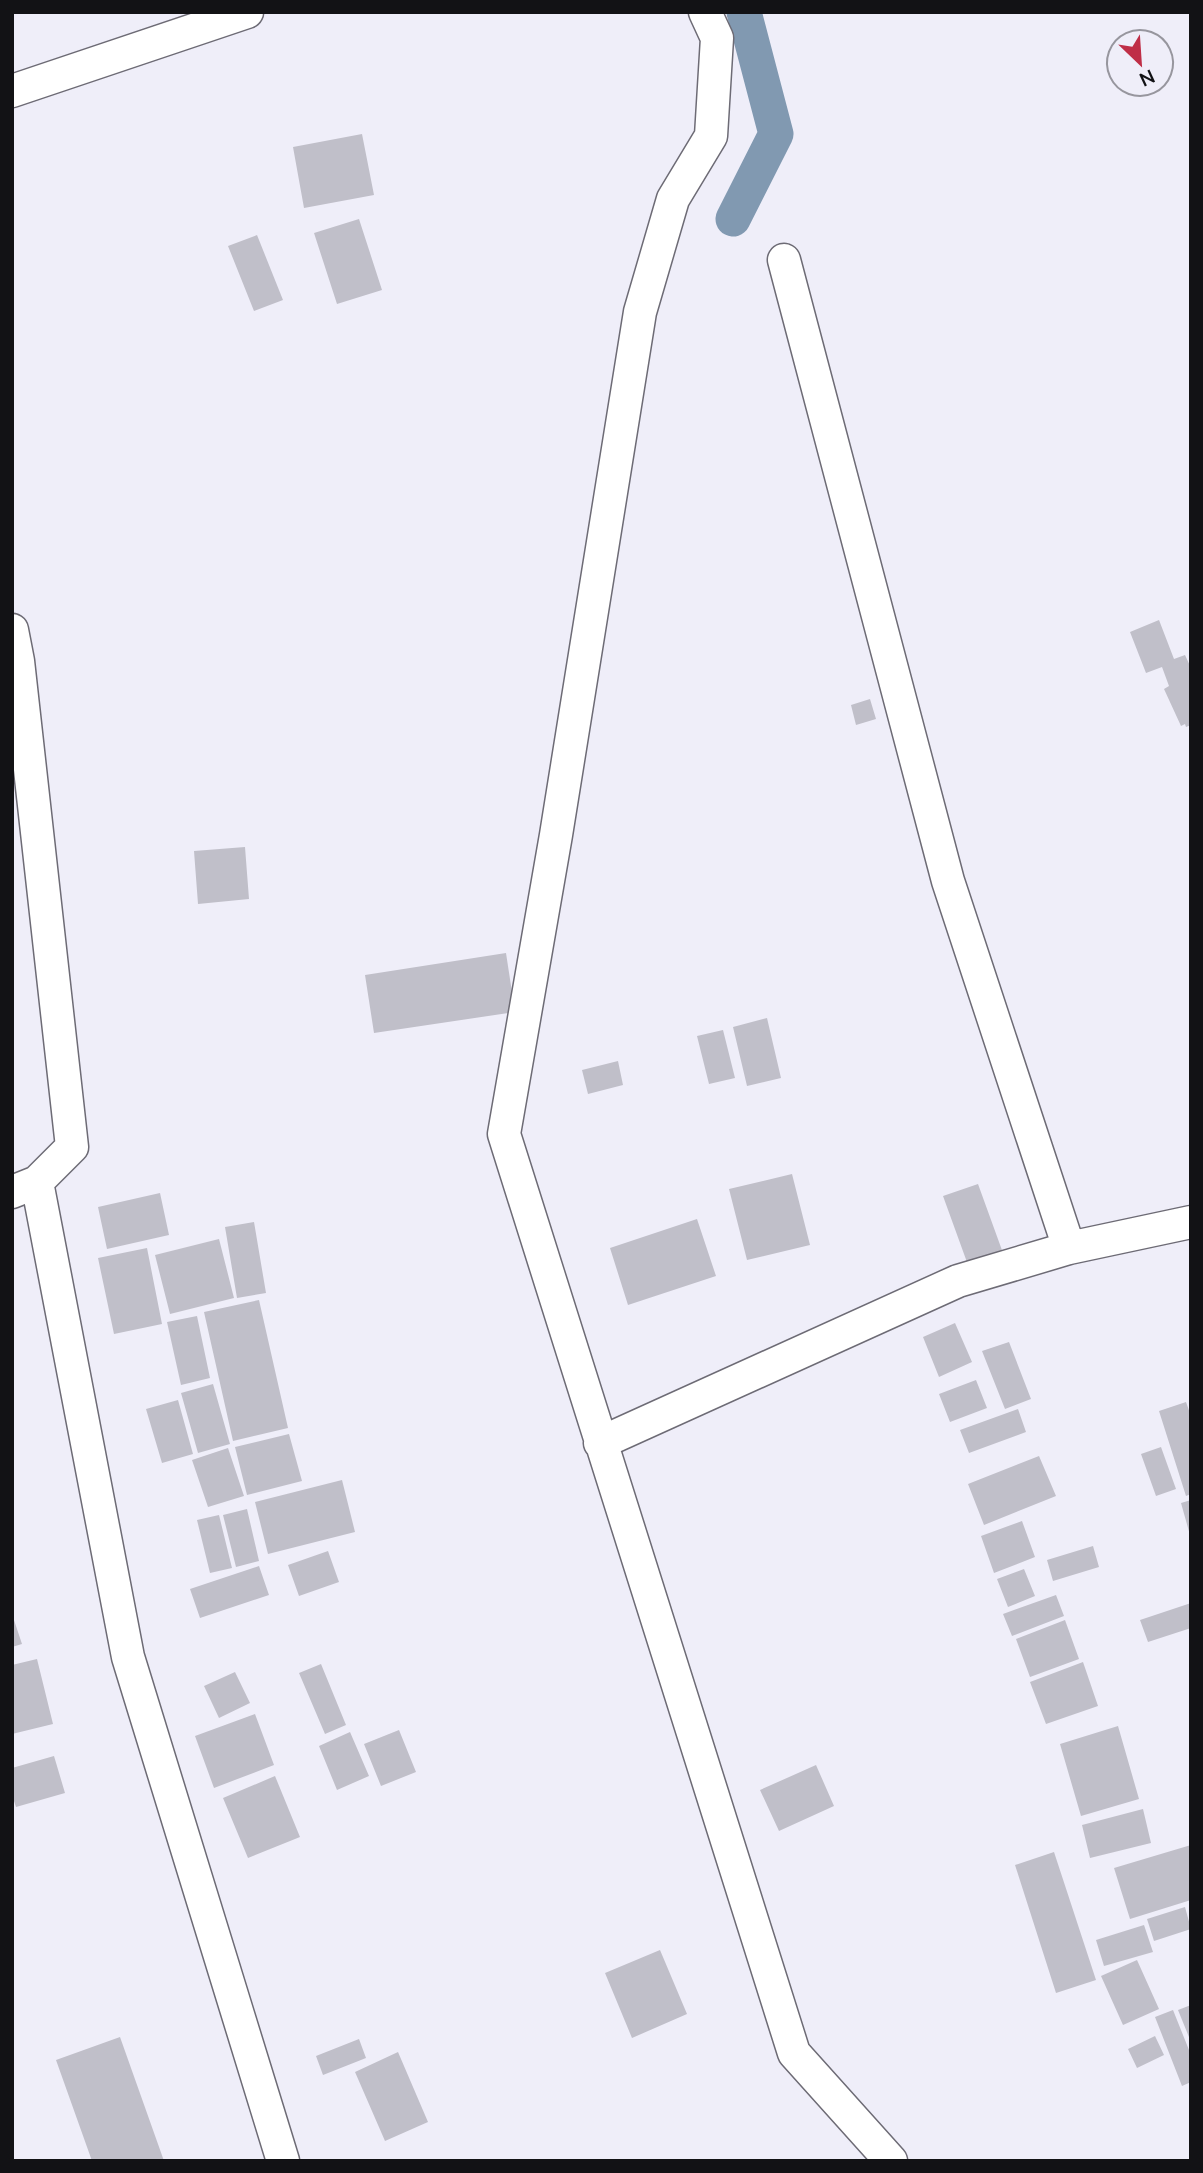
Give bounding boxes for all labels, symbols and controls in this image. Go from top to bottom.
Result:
north arrow [1105,28,1175,98]
text: N [1135,63,1159,92]

